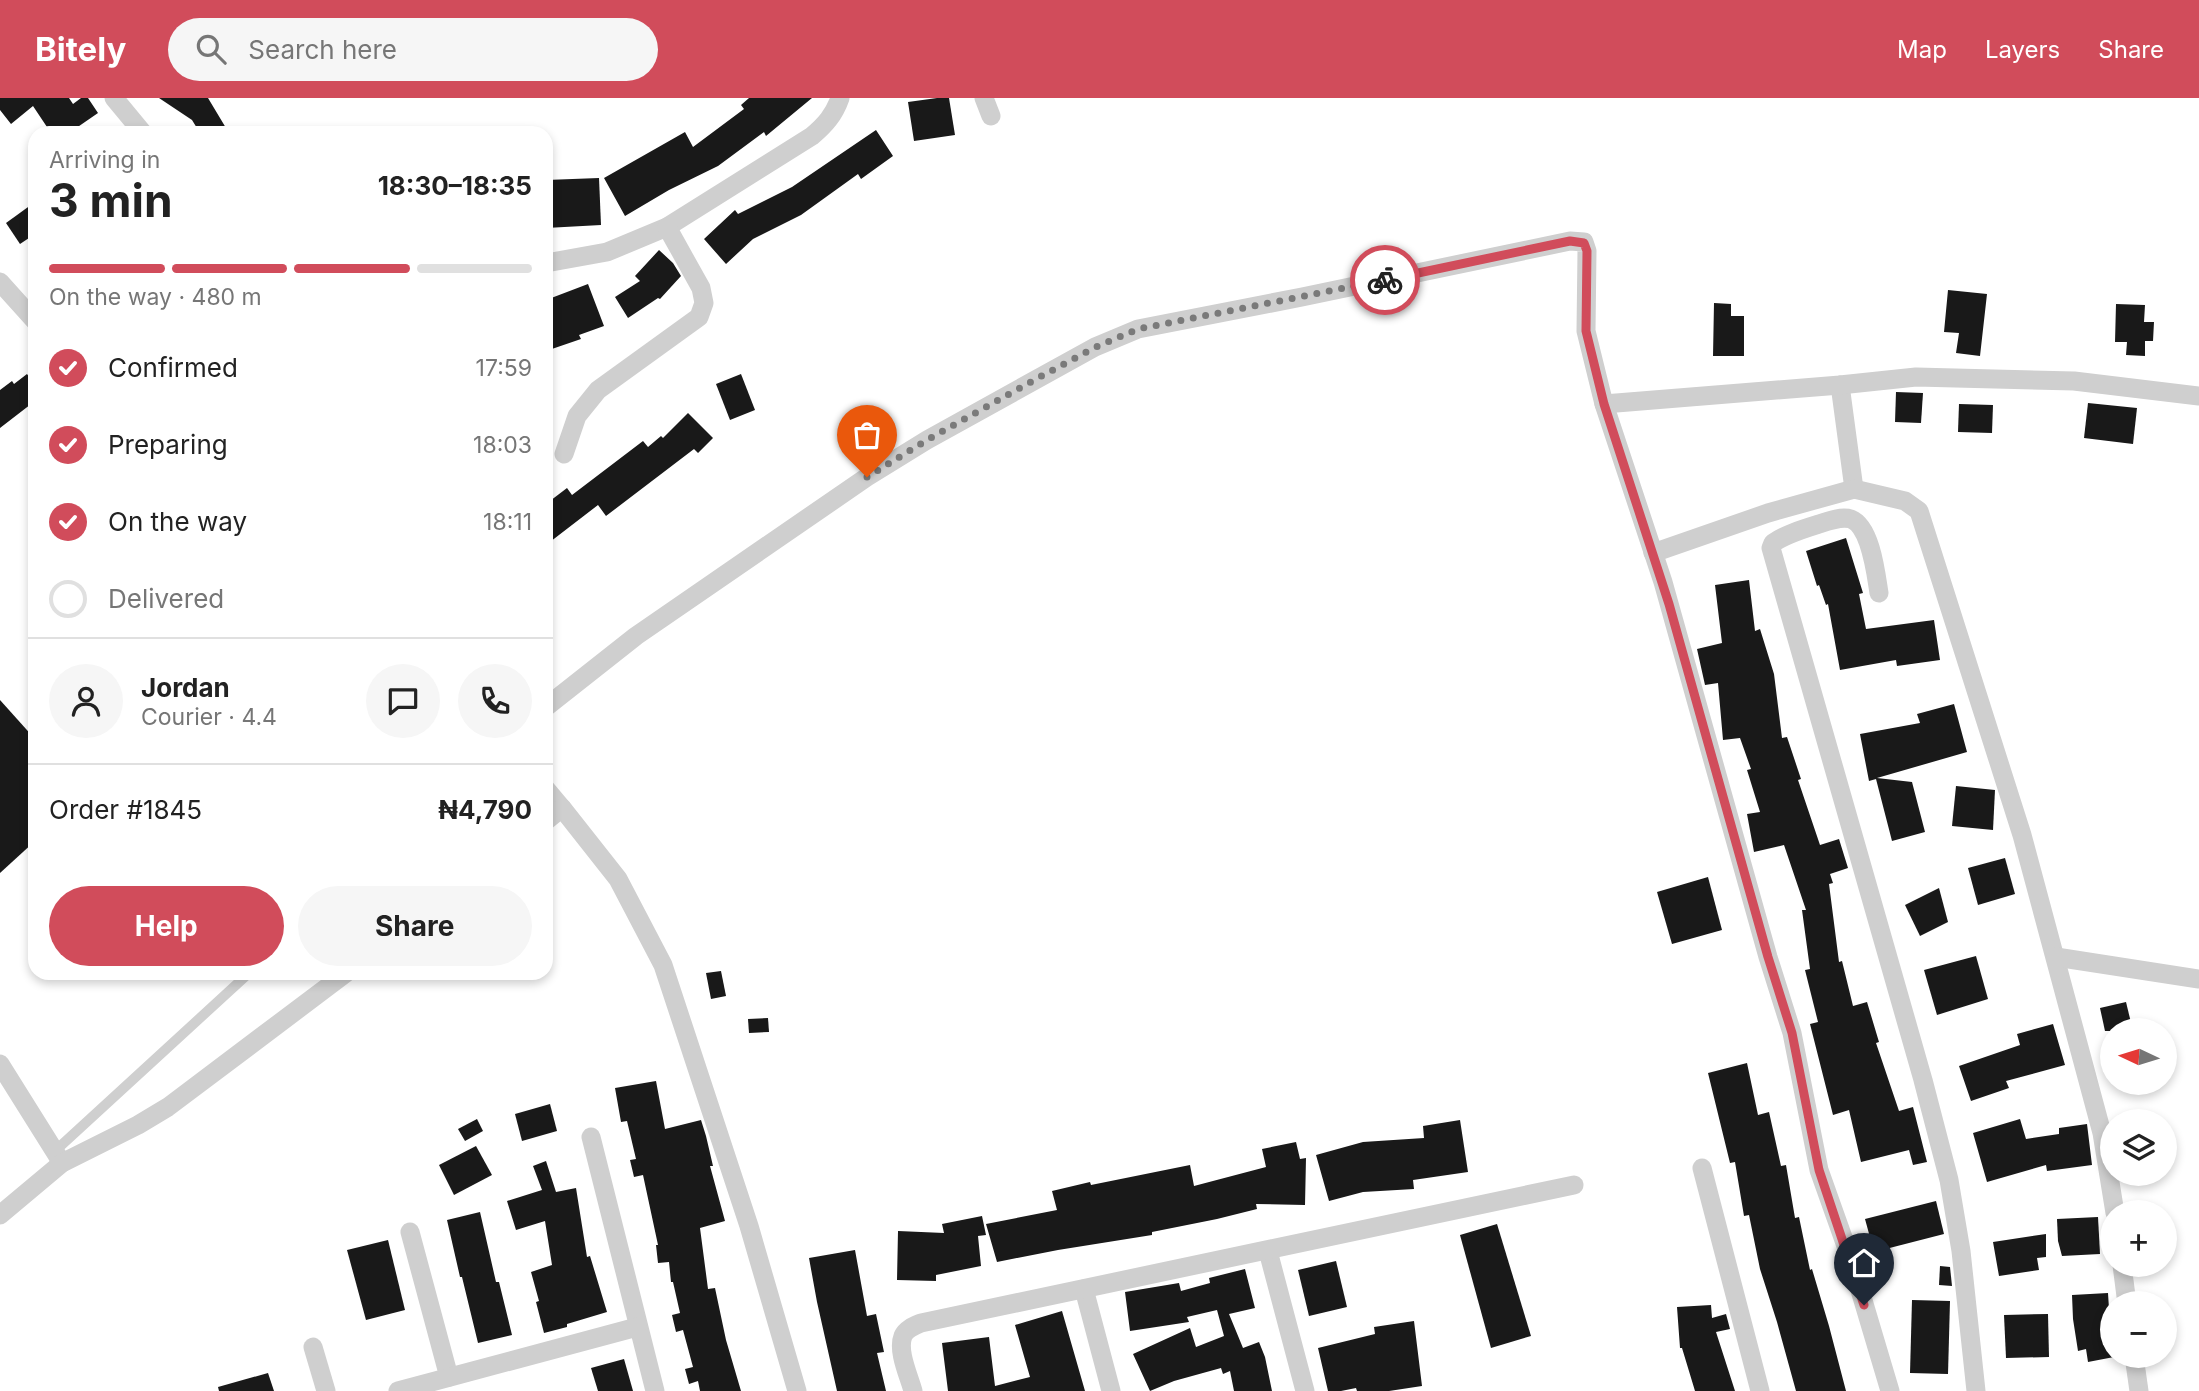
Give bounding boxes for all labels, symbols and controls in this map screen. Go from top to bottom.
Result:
search box [168,18,658,81]
text: Bitely [35,29,126,69]
icon: search [192,30,230,68]
text: Search here [248,34,397,65]
text: Map [1897,35,1947,64]
text: Layers [1985,35,2060,64]
text: Share [2098,35,2164,64]
text: Arriving in [49,146,160,174]
text: 18:30–18:35 [378,170,532,201]
text: 3 min [49,172,173,228]
courier [1350,245,1420,315]
icon: bike [1366,261,1404,299]
text: On the way · 480 m [49,283,262,311]
icon: check [49,349,87,387]
text: Confirmed [108,352,238,383]
text: 17:59 [476,354,532,382]
pin [837,405,897,477]
icon: bag [848,416,886,454]
icon: check [49,426,87,464]
text: Preparing [108,429,228,460]
text: 18:03 [473,431,532,459]
icon: check [49,503,87,541]
text: On the way [108,506,247,537]
text: 18:11 [483,508,532,536]
text: Delivered [108,583,224,614]
button: person [49,664,123,738]
button: chat [366,664,440,738]
button: phone [458,664,532,738]
text: Jordan [141,672,230,703]
text: Courier · 4.4 [141,703,277,731]
text: Order #1845 [49,794,202,825]
text: ₦4,790 [438,794,532,825]
button: Help [49,886,284,966]
button: Share [298,886,532,966]
north arrow [2100,1018,2177,1096]
map controls [2100,1018,2177,1368]
button: layers [2100,1109,2177,1186]
button: + [2100,1200,2177,1277]
pin [1834,1233,1894,1305]
icon: home [1845,1244,1883,1282]
button: − [2100,1291,2177,1368]

